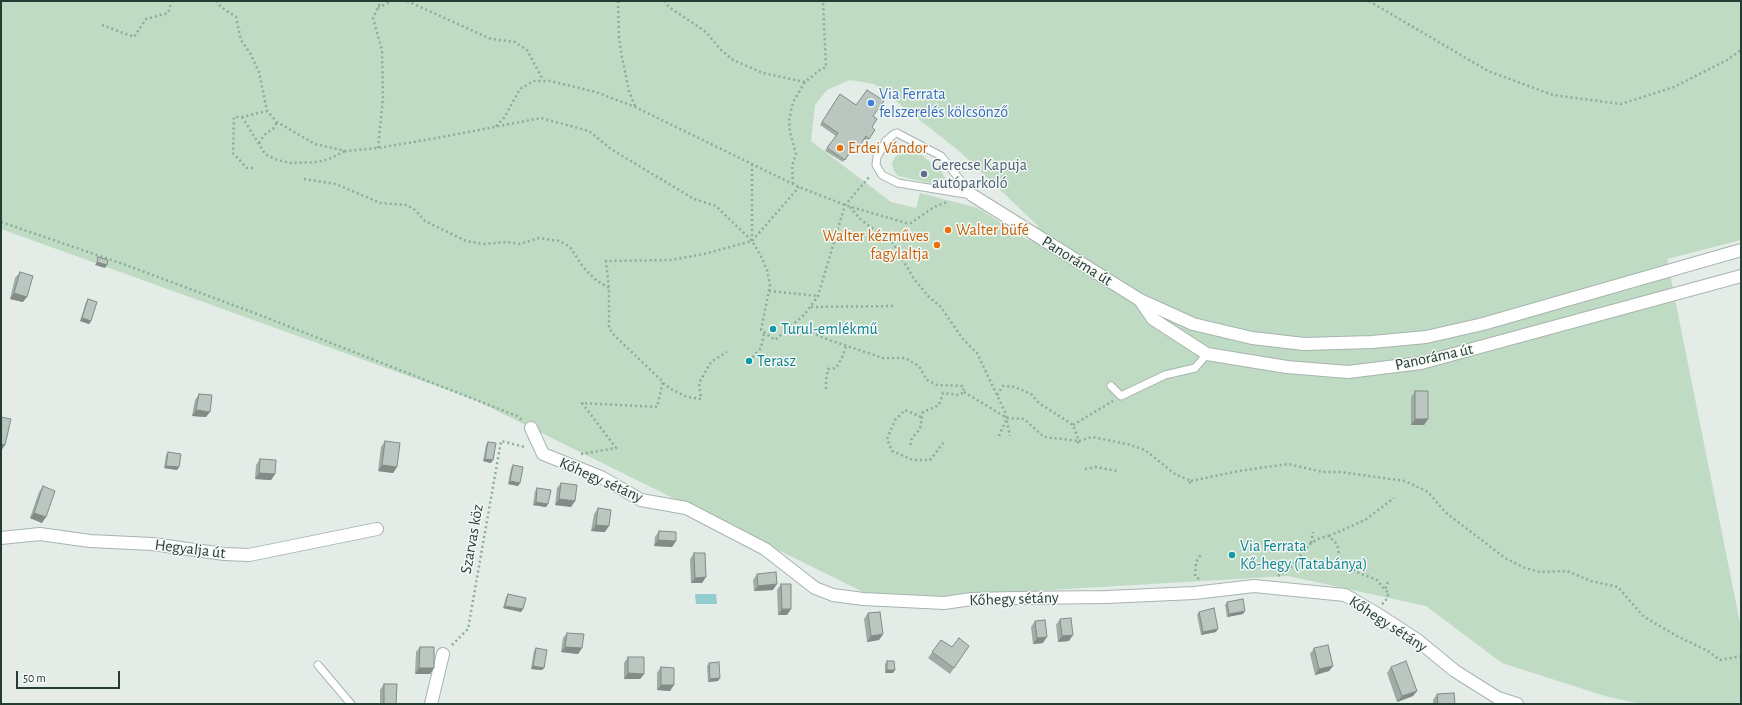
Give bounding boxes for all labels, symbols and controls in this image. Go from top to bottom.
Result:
place label: Via Ferrata felszerelés kölcsönző [879,84,1008,122]
marker: Via Ferrata felszerelés kölcsönző [866,98,876,108]
place label: Erdei Vándor [848,138,928,158]
marker: Erdei Vándor [835,143,845,153]
place label: Gerecse Kapuja autóparkoló [932,155,1027,193]
marker: Gerecse Kapuja autóparkoló [919,169,929,179]
place label: Walter büfé [956,220,1029,240]
marker: Walter büfé [943,225,953,235]
place label: Walter kézműves fagylaltja [823,226,929,264]
street label: Panoráma út [1038,232,1116,290]
marker: Walter kézműves fagylaltja [932,240,942,250]
place label: Turul-emlékmű [781,319,878,339]
marker: Turul-emlékmű [768,324,778,334]
street label: Panoráma út [1393,339,1475,375]
place label: Terasz [757,351,796,371]
marker: Terasz [744,356,754,366]
street label: Kőhegy sétány [556,453,646,507]
street label: Szarvas köz [456,503,488,575]
street label: Hegyalja út [154,535,226,563]
place label: Via Ferrata Kő-hegy (Tatabánya) [1240,536,1368,574]
marker: Via Ferrata Kő-hegy (Tatabánya) [1227,550,1237,560]
street label: Kőhegy sétány [969,588,1059,610]
street label: Kőhegy sétány [1345,592,1431,656]
scale bar [18,663,122,689]
text: 50 m [23,672,46,684]

